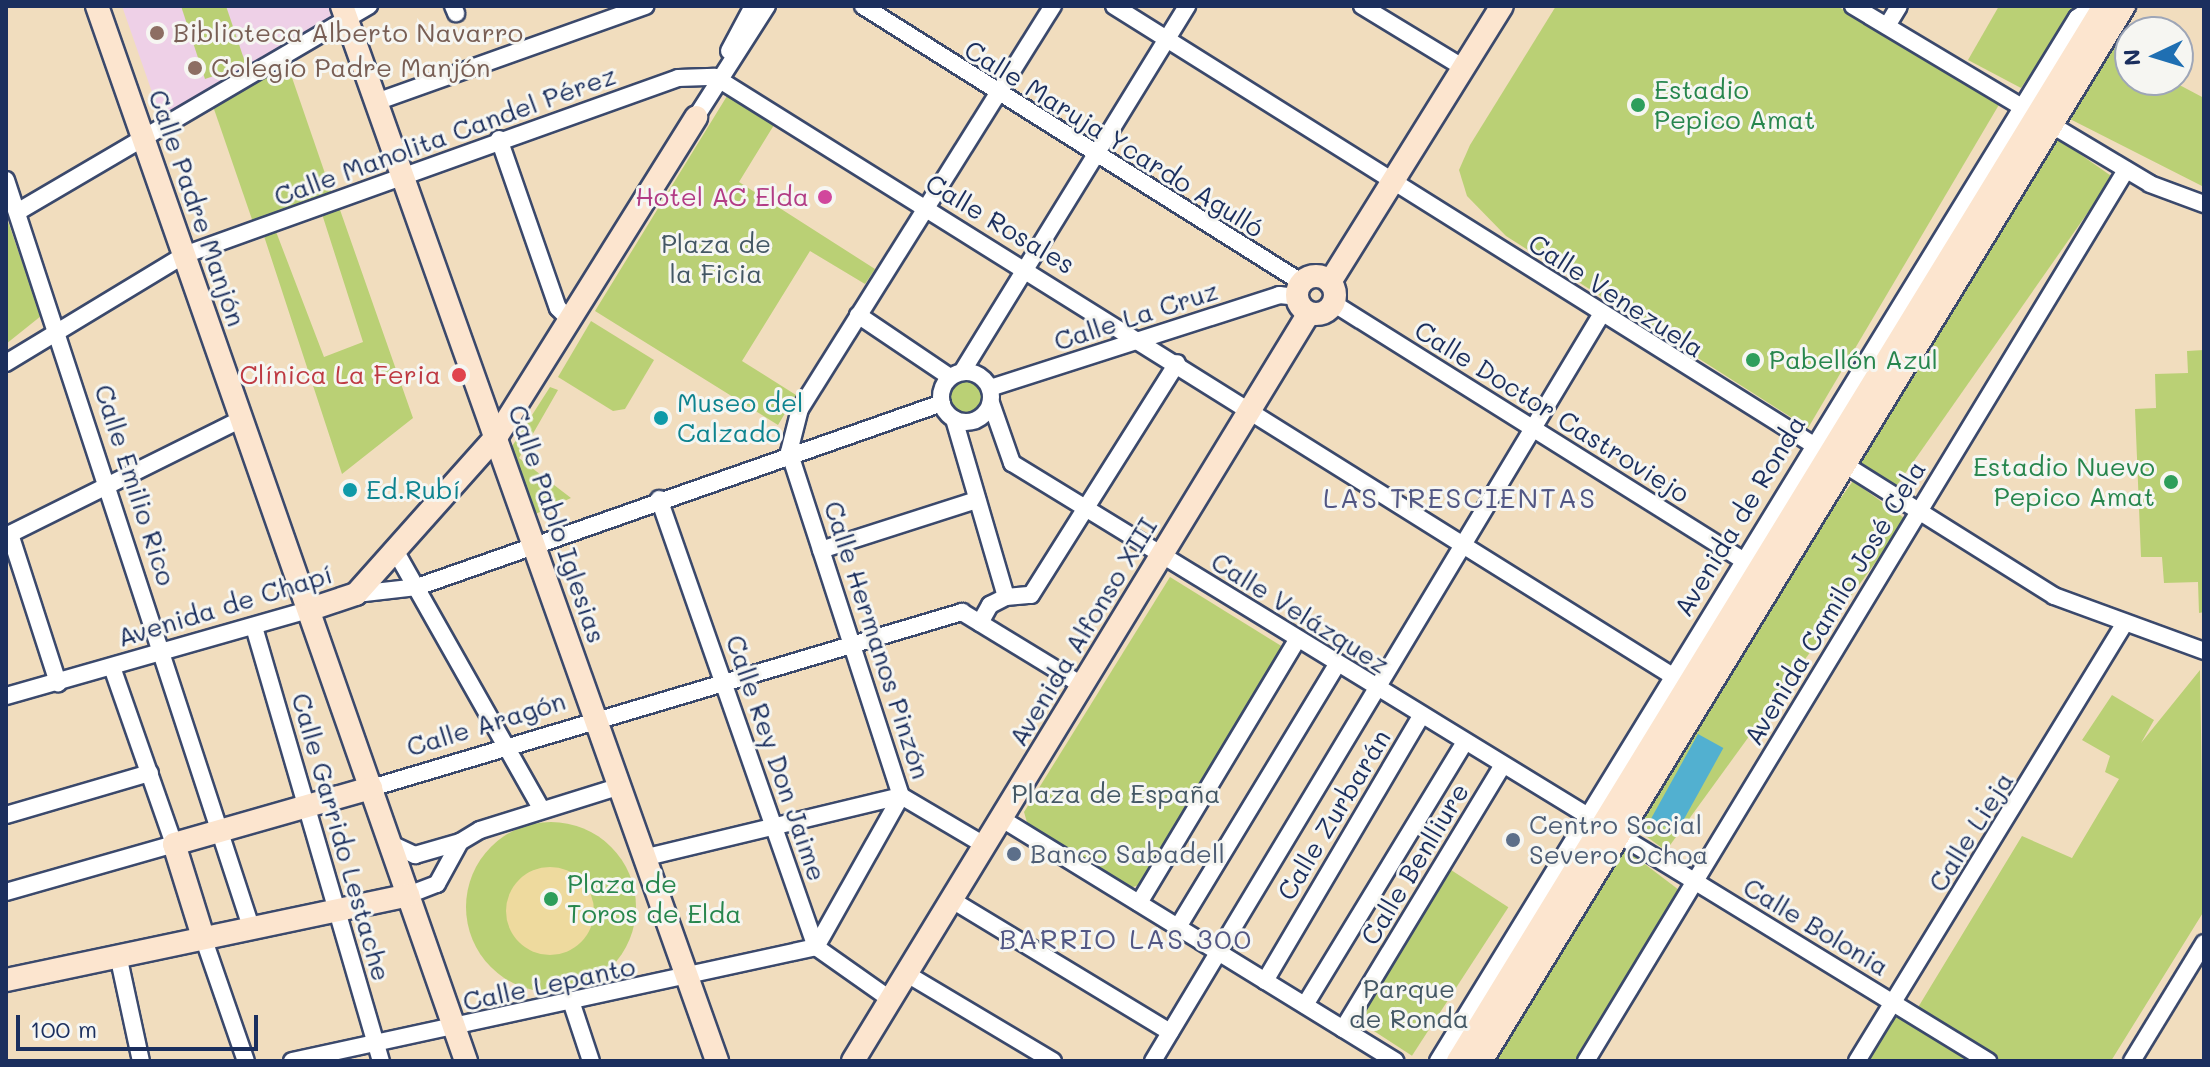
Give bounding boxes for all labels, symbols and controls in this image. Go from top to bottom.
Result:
north arrow [2114,16,2194,96]
place label: Biblioteca Alberto Navarro [173,17,523,49]
marker: Biblioteca Alberto Navarro [148,24,166,42]
street label: Calle Maruja Ycardo Agulló [958,34,1270,244]
text: N [2117,48,2147,67]
place label: Colegio Padre Manjón [211,52,490,84]
marker: Colegio Padre Manjón [186,59,204,77]
street label: Calle Manolita Candel Pérez [270,60,620,212]
place label: Estadio Pepico Amat [1654,74,1815,136]
street label: Calle Padre Manjón [142,86,252,330]
marker: Estadio Pepico Amat [1629,96,1647,114]
street label: Calle Rosales [920,167,1080,281]
place label: Hotel AC Elda [635,181,809,213]
marker: Hotel AC Elda [816,188,834,206]
park label: Plaza de la Ficia [661,228,771,290]
street label: Calle Venezuela [1522,228,1710,364]
street label: Calle La Cruz [1050,275,1222,357]
street label: Calle Doctor Castroviejo [1409,314,1695,510]
place label: Pabellón Azul [1769,344,1938,376]
marker: Pabellón Azul [1744,351,1762,369]
place label: Clínica La Feria [240,359,441,391]
marker: Clínica La Feria [448,364,470,386]
street label: Calle Emilio Rico [88,381,182,589]
place label: Museo del Calzado [677,387,804,448]
street label: Calle Pablo Iglesias [502,401,612,647]
marker: Museo del Calzado [652,409,670,427]
street label: Avenida de Ronda [1668,410,1812,622]
place label: Estadio Nuevo Pepico Amat [1973,451,2155,512]
street label: Avenida Camilo José Cela [1738,455,1932,751]
marker: Estadio Nuevo Pepico Amat [2162,473,2180,491]
place label: Ed.Rubí [366,474,461,506]
district label: LAS TRESCIENTAS [1323,480,1597,514]
marker: Ed.Rubí [341,481,359,499]
street label: Calle Hermanos Pinzón [817,497,937,783]
street label: Avenida Alfonso XIII [1002,512,1164,752]
street label: Calle Velázquez [1205,546,1395,680]
street label: Avenida de Chapí [114,558,336,654]
street label: Calle Rey Don Jaime [719,631,833,885]
street label: Calle Aragón [403,685,569,763]
street label: Calle Garrido Lestache [285,689,397,985]
street label: Calle Zurbarán [1271,724,1397,906]
street label: Calle Lieja [1922,767,2020,897]
street label: Calle Benlliure [1354,777,1476,951]
park label: Plaza de España [1012,778,1220,810]
place label: Centro Social Severo Ochoa [1529,809,1709,870]
marker: Centro Social Severo Ochoa [1504,831,1522,849]
place label: Banco Sabadell [1030,838,1225,870]
marker: Banco Sabadell [1005,845,1023,863]
place label: Plaza de Toros de Elda [567,868,741,930]
street label: Calle Bolonia [1738,871,1894,983]
marker: Plaza de Toros de Elda [542,890,560,908]
district label: BARRIO LAS 300 [999,921,1253,955]
street label: Calle Lepanto [460,950,638,1018]
park label: Parque de Ronda [1349,973,1469,1034]
scale bar [20,999,262,1049]
text: 100 m [30,1013,97,1044]

